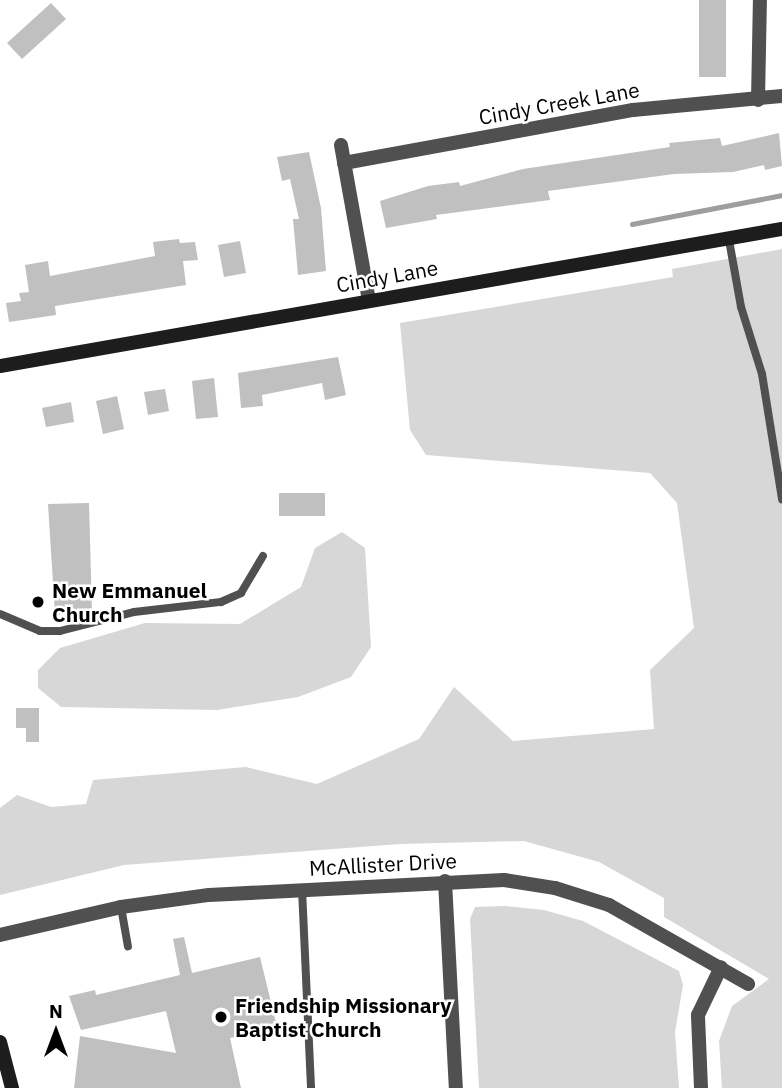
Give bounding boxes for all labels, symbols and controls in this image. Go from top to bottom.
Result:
street label: Cindy Creek Lane [477,76,641,130]
street label: Cindy Lane [334,255,440,297]
place label: New Emmanuel Church [52,577,207,627]
marker: New Emmanuel Church [30,594,46,610]
street label: McAllister Drive [308,848,458,880]
place label: Friendship Missionary Baptist Church [235,992,451,1042]
north arrow [21,997,91,1067]
text: N [49,999,63,1023]
marker: Friendship Missionary Baptist Church [213,1009,229,1025]

